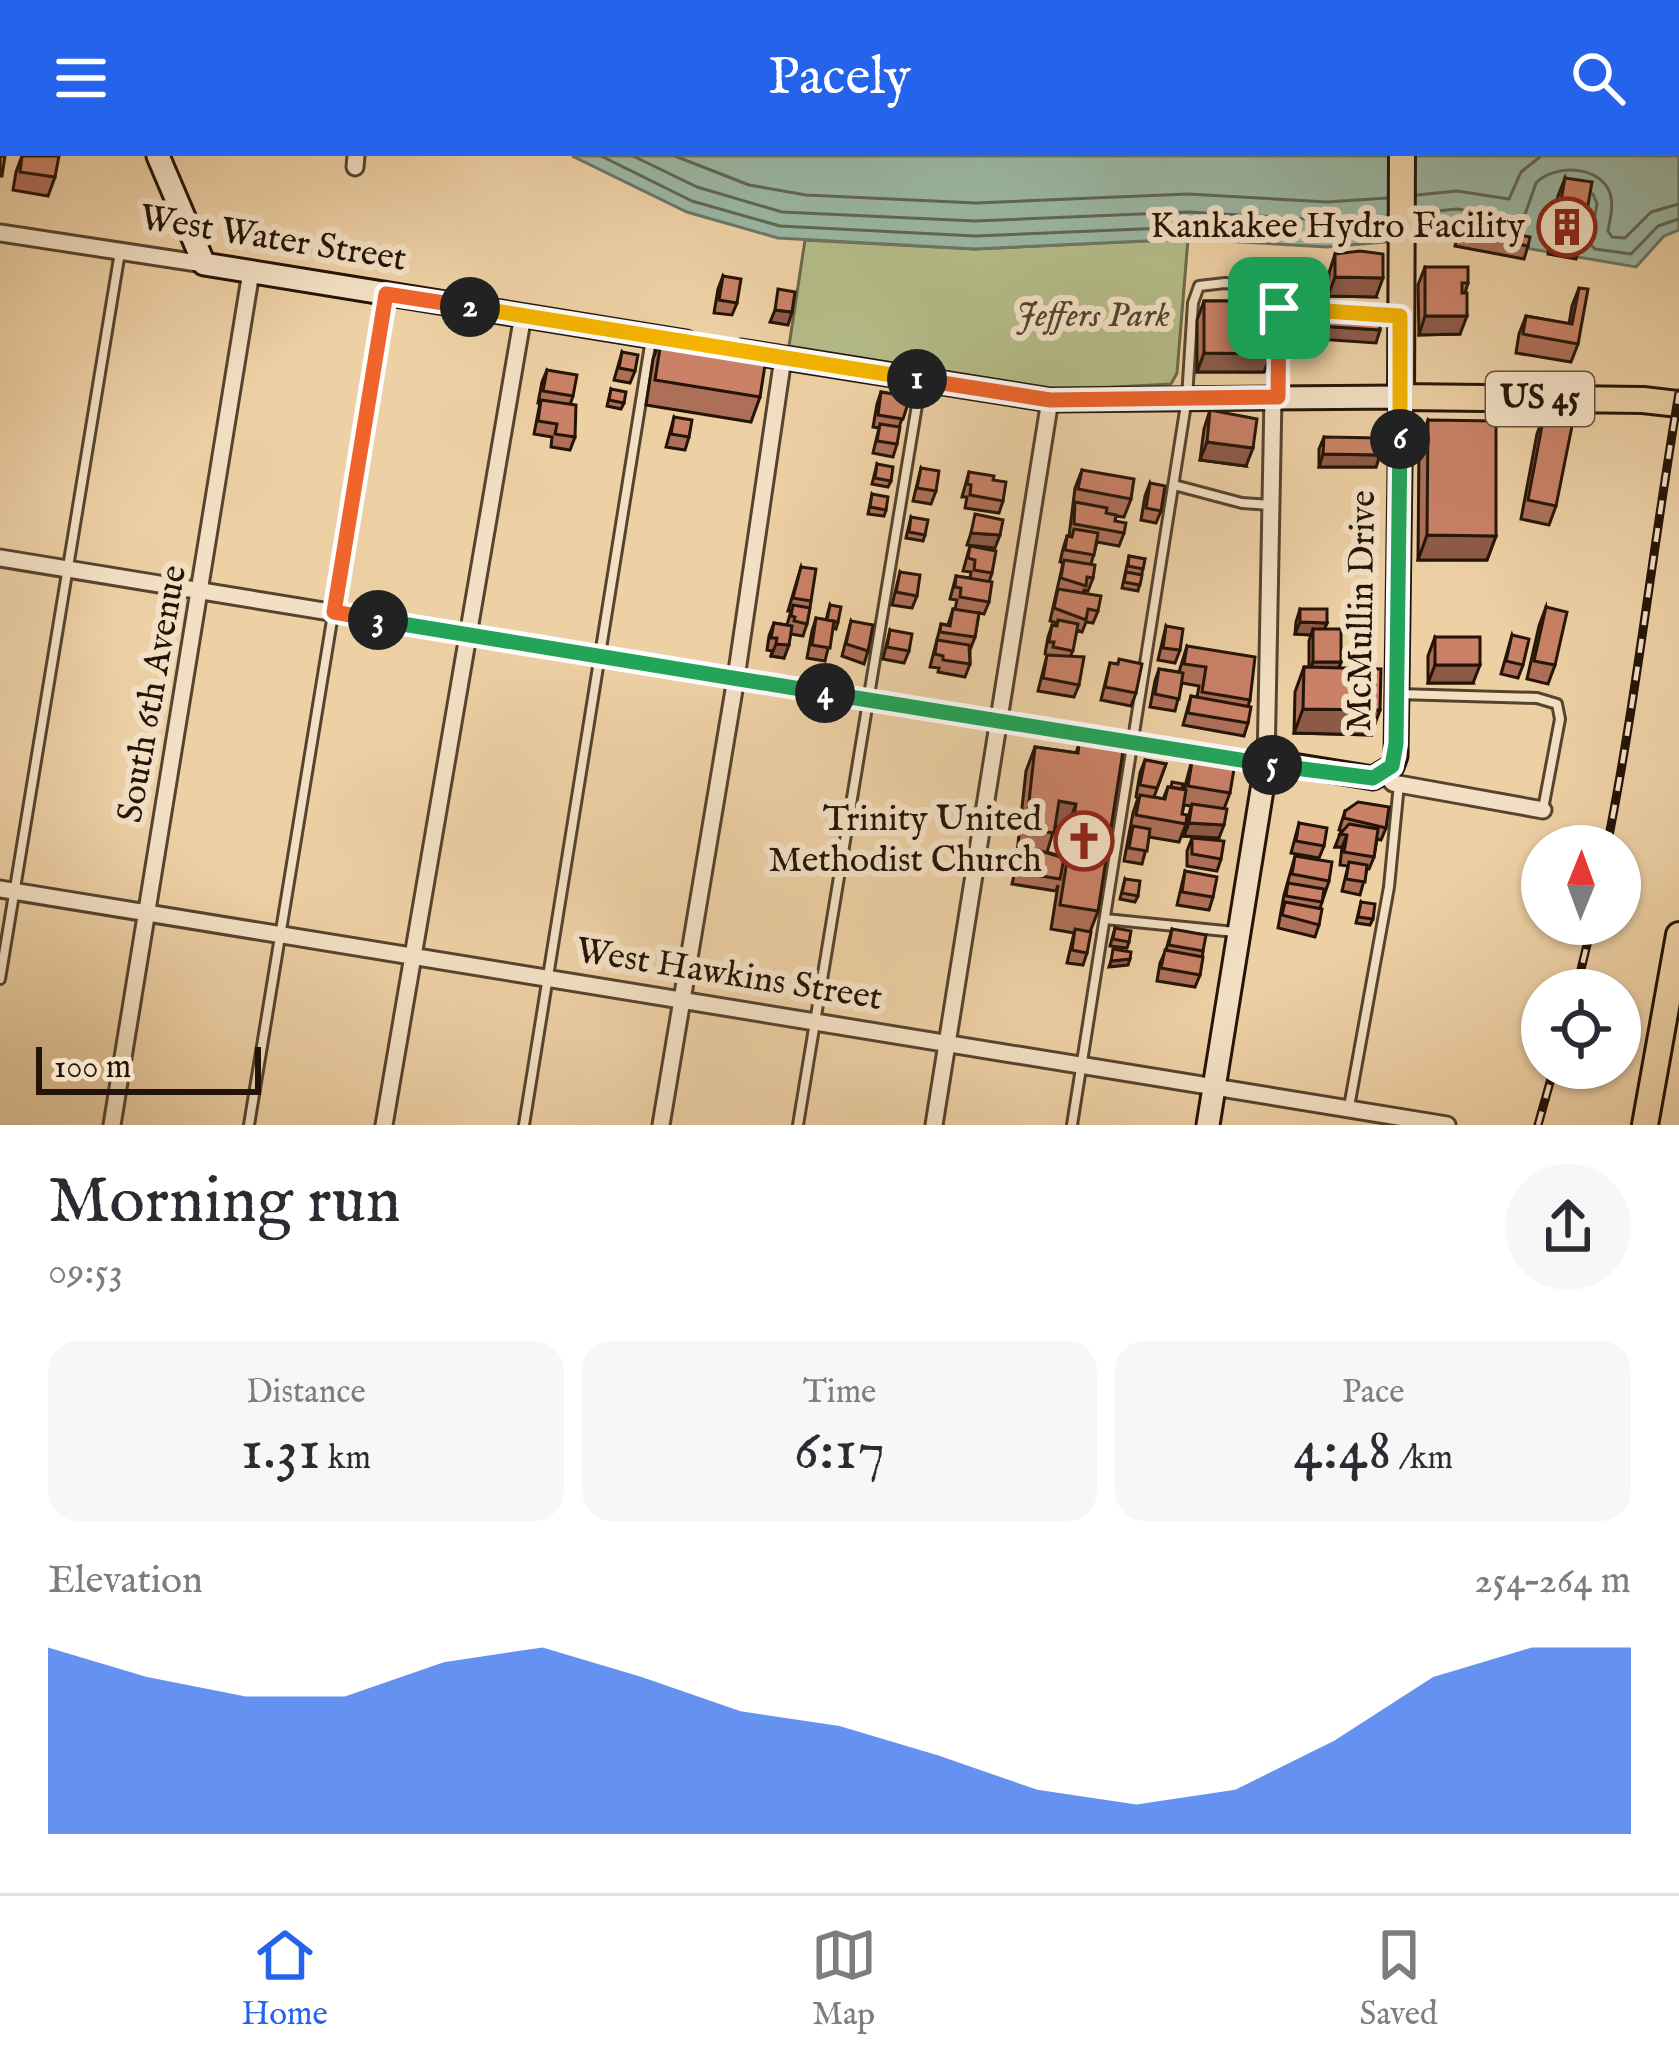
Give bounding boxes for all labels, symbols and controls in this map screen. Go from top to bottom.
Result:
text: Pacely [768,44,911,113]
icon: menu [48,45,114,111]
icon: search [1565,45,1631,111]
street label: West Water Street [137,195,409,283]
building icon: Kankakee Hydro Facility [1536,196,1598,258]
place label: Kankakee Hydro Facility [1150,204,1525,250]
pin [1228,257,1330,359]
icon: arrive [1246,275,1312,341]
pin: 2 [440,277,500,337]
text: 2 [462,286,478,328]
park label: Jeffers Park [1016,293,1170,339]
pin: 1 [887,349,947,409]
text: 1 [911,358,923,400]
road number: US 45 [1486,372,1594,426]
pin: 6 [1370,409,1430,469]
text: 6 [1393,418,1407,460]
street label: McMullin Drive [1337,490,1387,732]
street label: South 6th Avenue [108,562,198,826]
pin: 3 [348,590,408,650]
text: 3 [372,599,384,641]
pin: 4 [795,663,855,723]
text: 4 [817,672,833,714]
pin: 5 [1242,735,1302,795]
text: 5 [1266,744,1278,786]
place label: Trinity United Methodist Church [768,797,1043,884]
church icon: Trinity United Methodist Church [1053,810,1115,872]
north arrow [1521,825,1641,945]
map controls [1521,825,1641,1089]
street label: West Hawkins Street [573,928,885,1022]
button: locate [1521,969,1641,1089]
scale bar [36,1041,261,1094]
text: 100 m [54,1047,131,1089]
text: Morning run [48,1161,401,1245]
button: share [1505,1164,1631,1290]
text: 09:53 [48,1248,123,1297]
text: Distance [246,1372,366,1414]
text: Time [803,1372,876,1414]
text: Pace [1342,1372,1404,1414]
text: 1.31 [241,1414,321,1490]
text: 6:17 [794,1414,885,1490]
text: 4:48 [1293,1414,1391,1490]
text: km [321,1438,371,1480]
text: /km [1391,1438,1453,1480]
text: Elevation [48,1557,203,1606]
text: 254–264 m [1474,1557,1631,1606]
tab: Home [241,1922,328,2036]
tab: Map [811,1922,877,2036]
tab: Saved [1359,1922,1438,2036]

